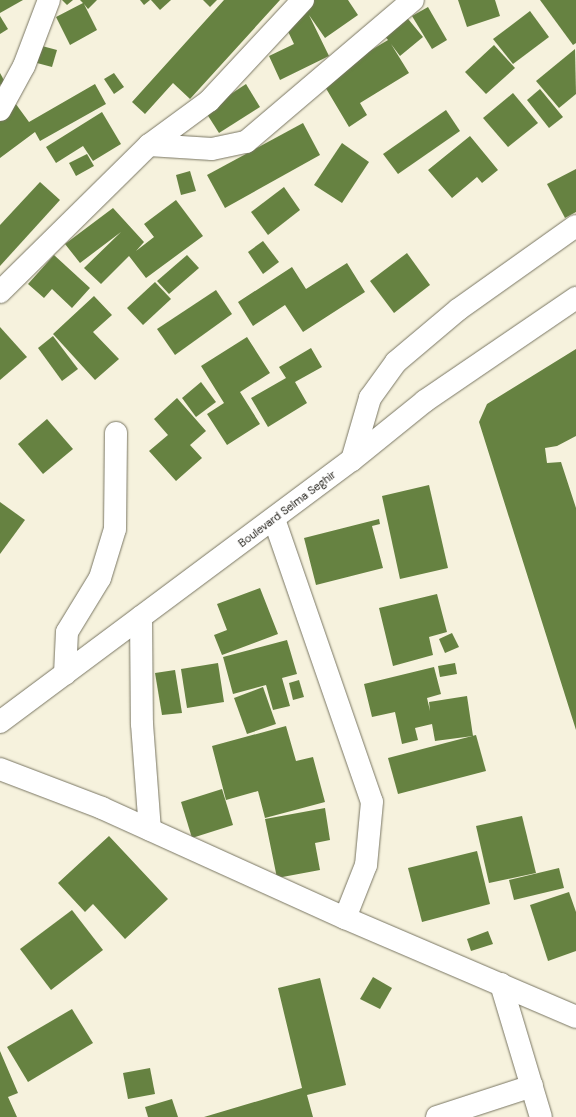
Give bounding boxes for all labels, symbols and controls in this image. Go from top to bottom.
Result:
street label: Boulevard Selma Seghir [236,468,338,550]

